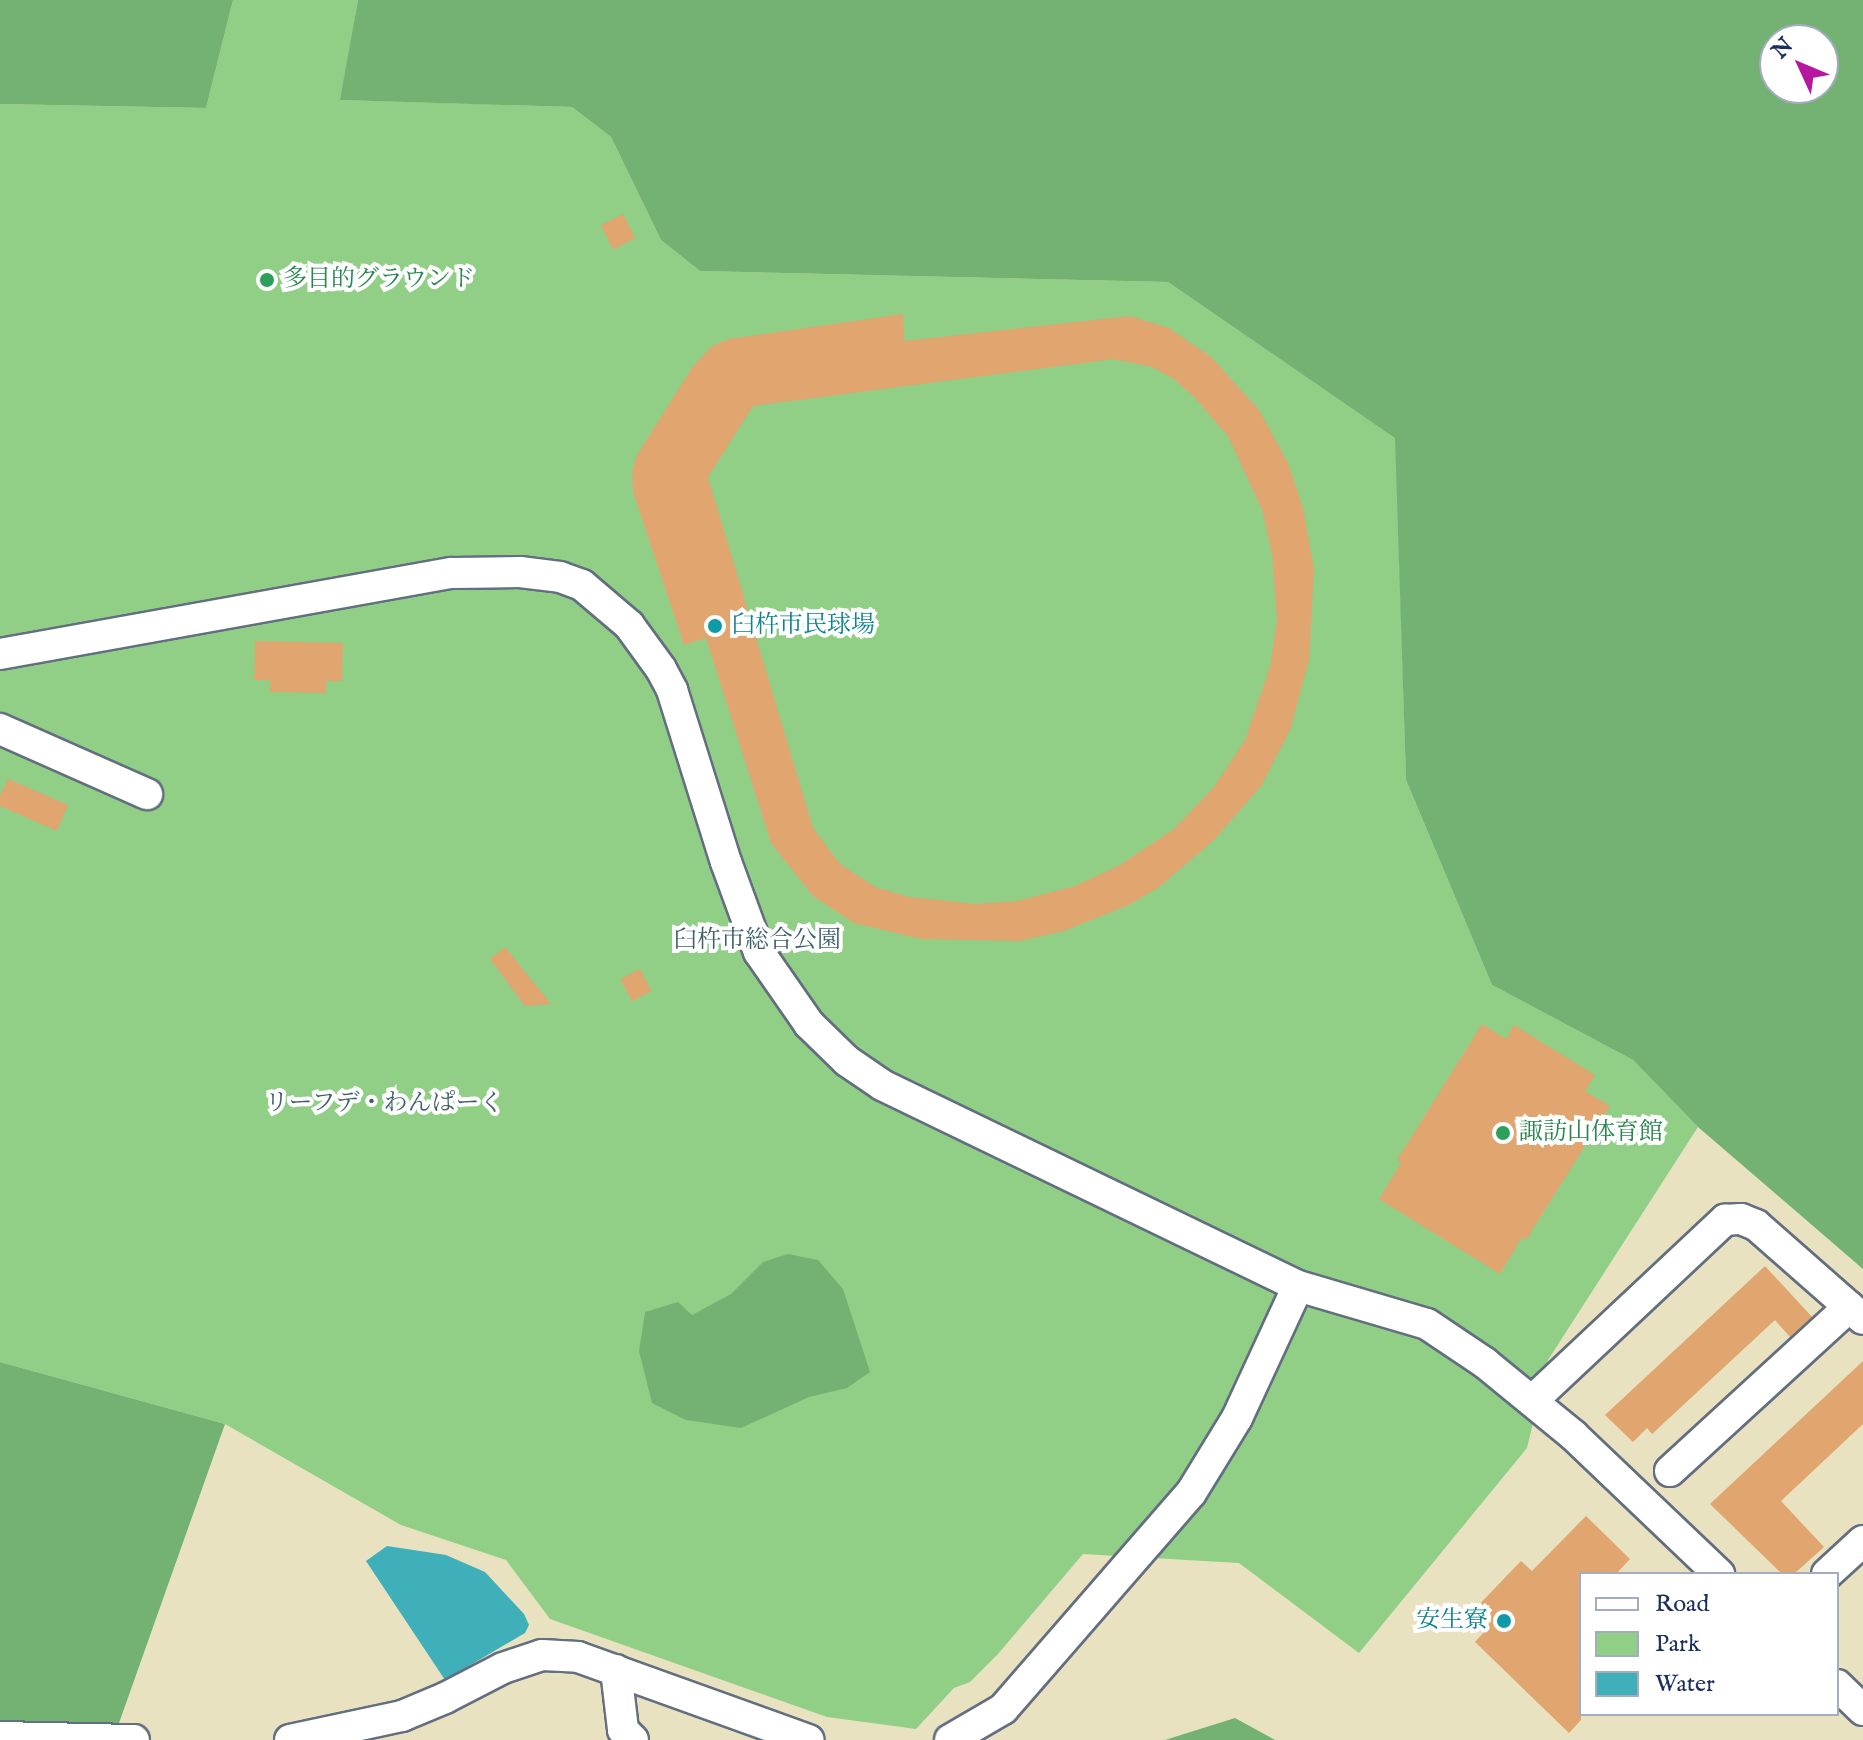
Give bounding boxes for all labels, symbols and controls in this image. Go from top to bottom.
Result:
north arrow [1759,24,1839,104]
text: N [1766,32,1800,65]
place label: 多目的グラウンド [283,266,475,294]
marker: 多目的グラウンド [258,271,276,289]
place label: 臼杵市民球場 [731,612,875,640]
marker: 臼杵市民球場 [706,617,724,635]
park label: 臼杵市総合公園 [673,927,841,955]
park label: リーフデ・わんぱーく [264,1090,504,1118]
place label: 諏訪山体育館 [1519,1119,1663,1147]
marker: 諏訪山体育館 [1494,1124,1512,1142]
legend [1579,1572,1839,1716]
text: Road [1655,1589,1709,1620]
place label: 安生寮 [1416,1607,1488,1635]
marker: 安生寮 [1495,1612,1513,1630]
text: Park [1655,1629,1701,1660]
text: Water [1655,1669,1715,1700]

